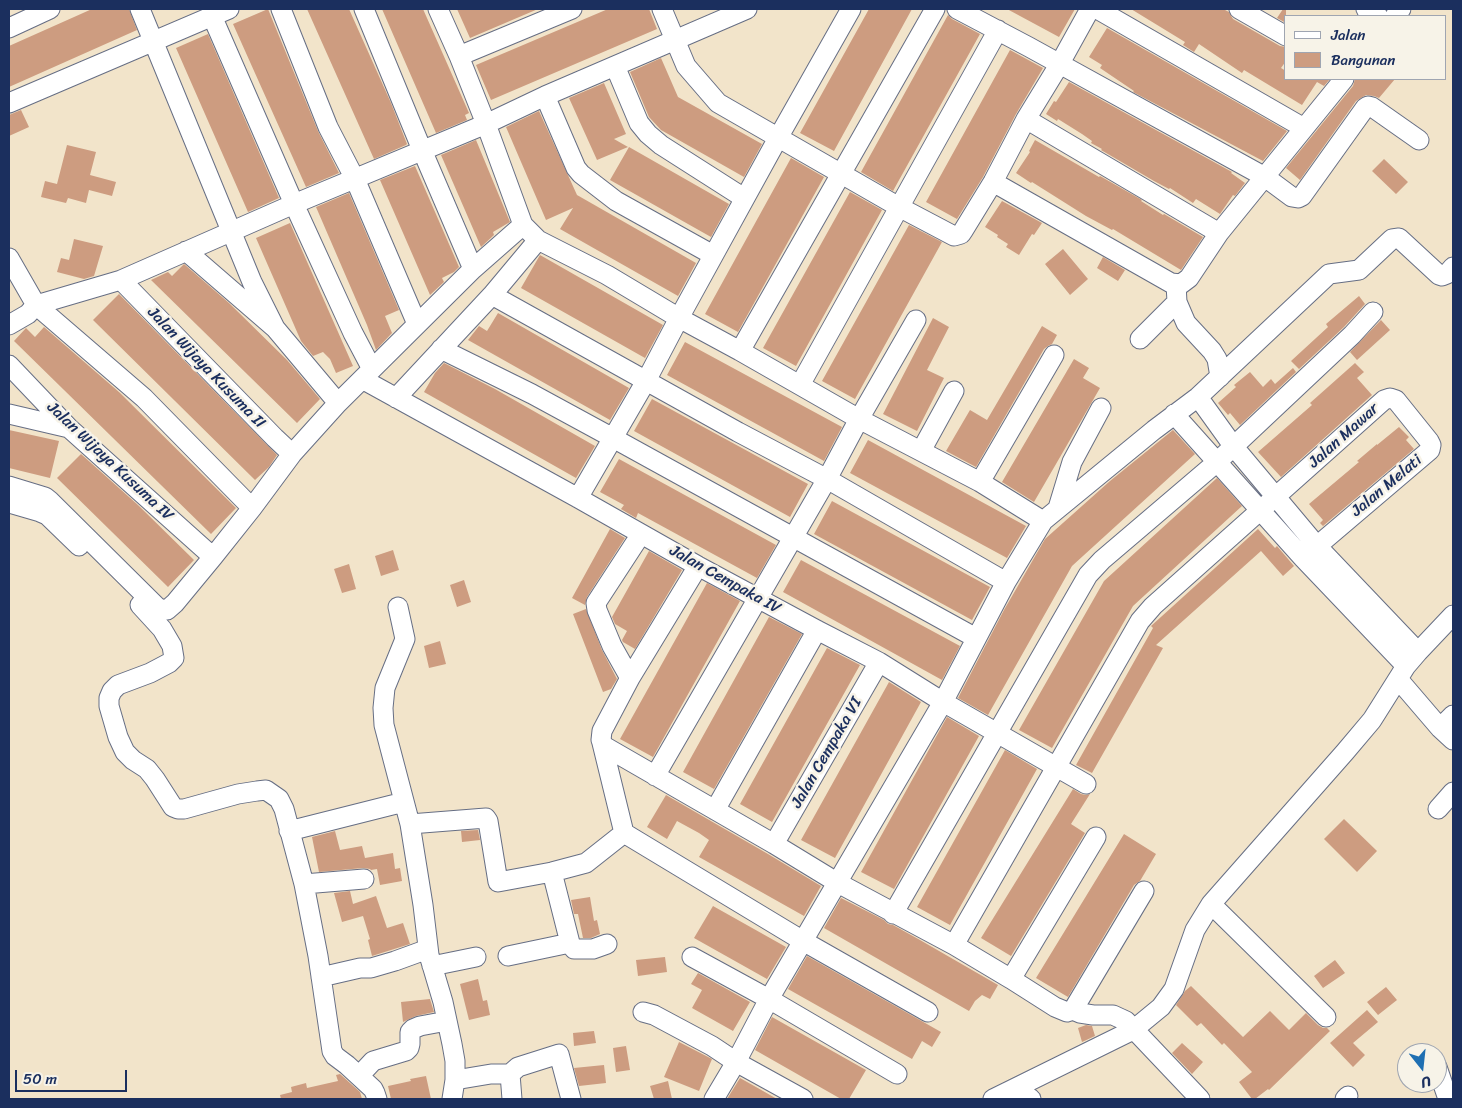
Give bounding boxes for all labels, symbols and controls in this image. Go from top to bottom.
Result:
legend [1284,15,1447,80]
text: Jalan [1331,22,1365,48]
text: Bangunan [1331,47,1395,73]
street label: Jalan Wijaya Kusuma II [143,303,269,433]
street label: Jalan Wijaya Kusuma IV [43,398,177,526]
street label: Jalan Mawar [1305,400,1383,472]
street label: Jalan Melati [1348,451,1426,521]
street label: Jalan Cempaka IV [666,541,784,619]
street label: Jalan Cempaka VI [788,694,866,812]
north arrow [1397,1043,1447,1093]
scale bar [18,1060,130,1092]
text: 50 m [23,1066,57,1092]
text: U [1418,1069,1434,1095]

